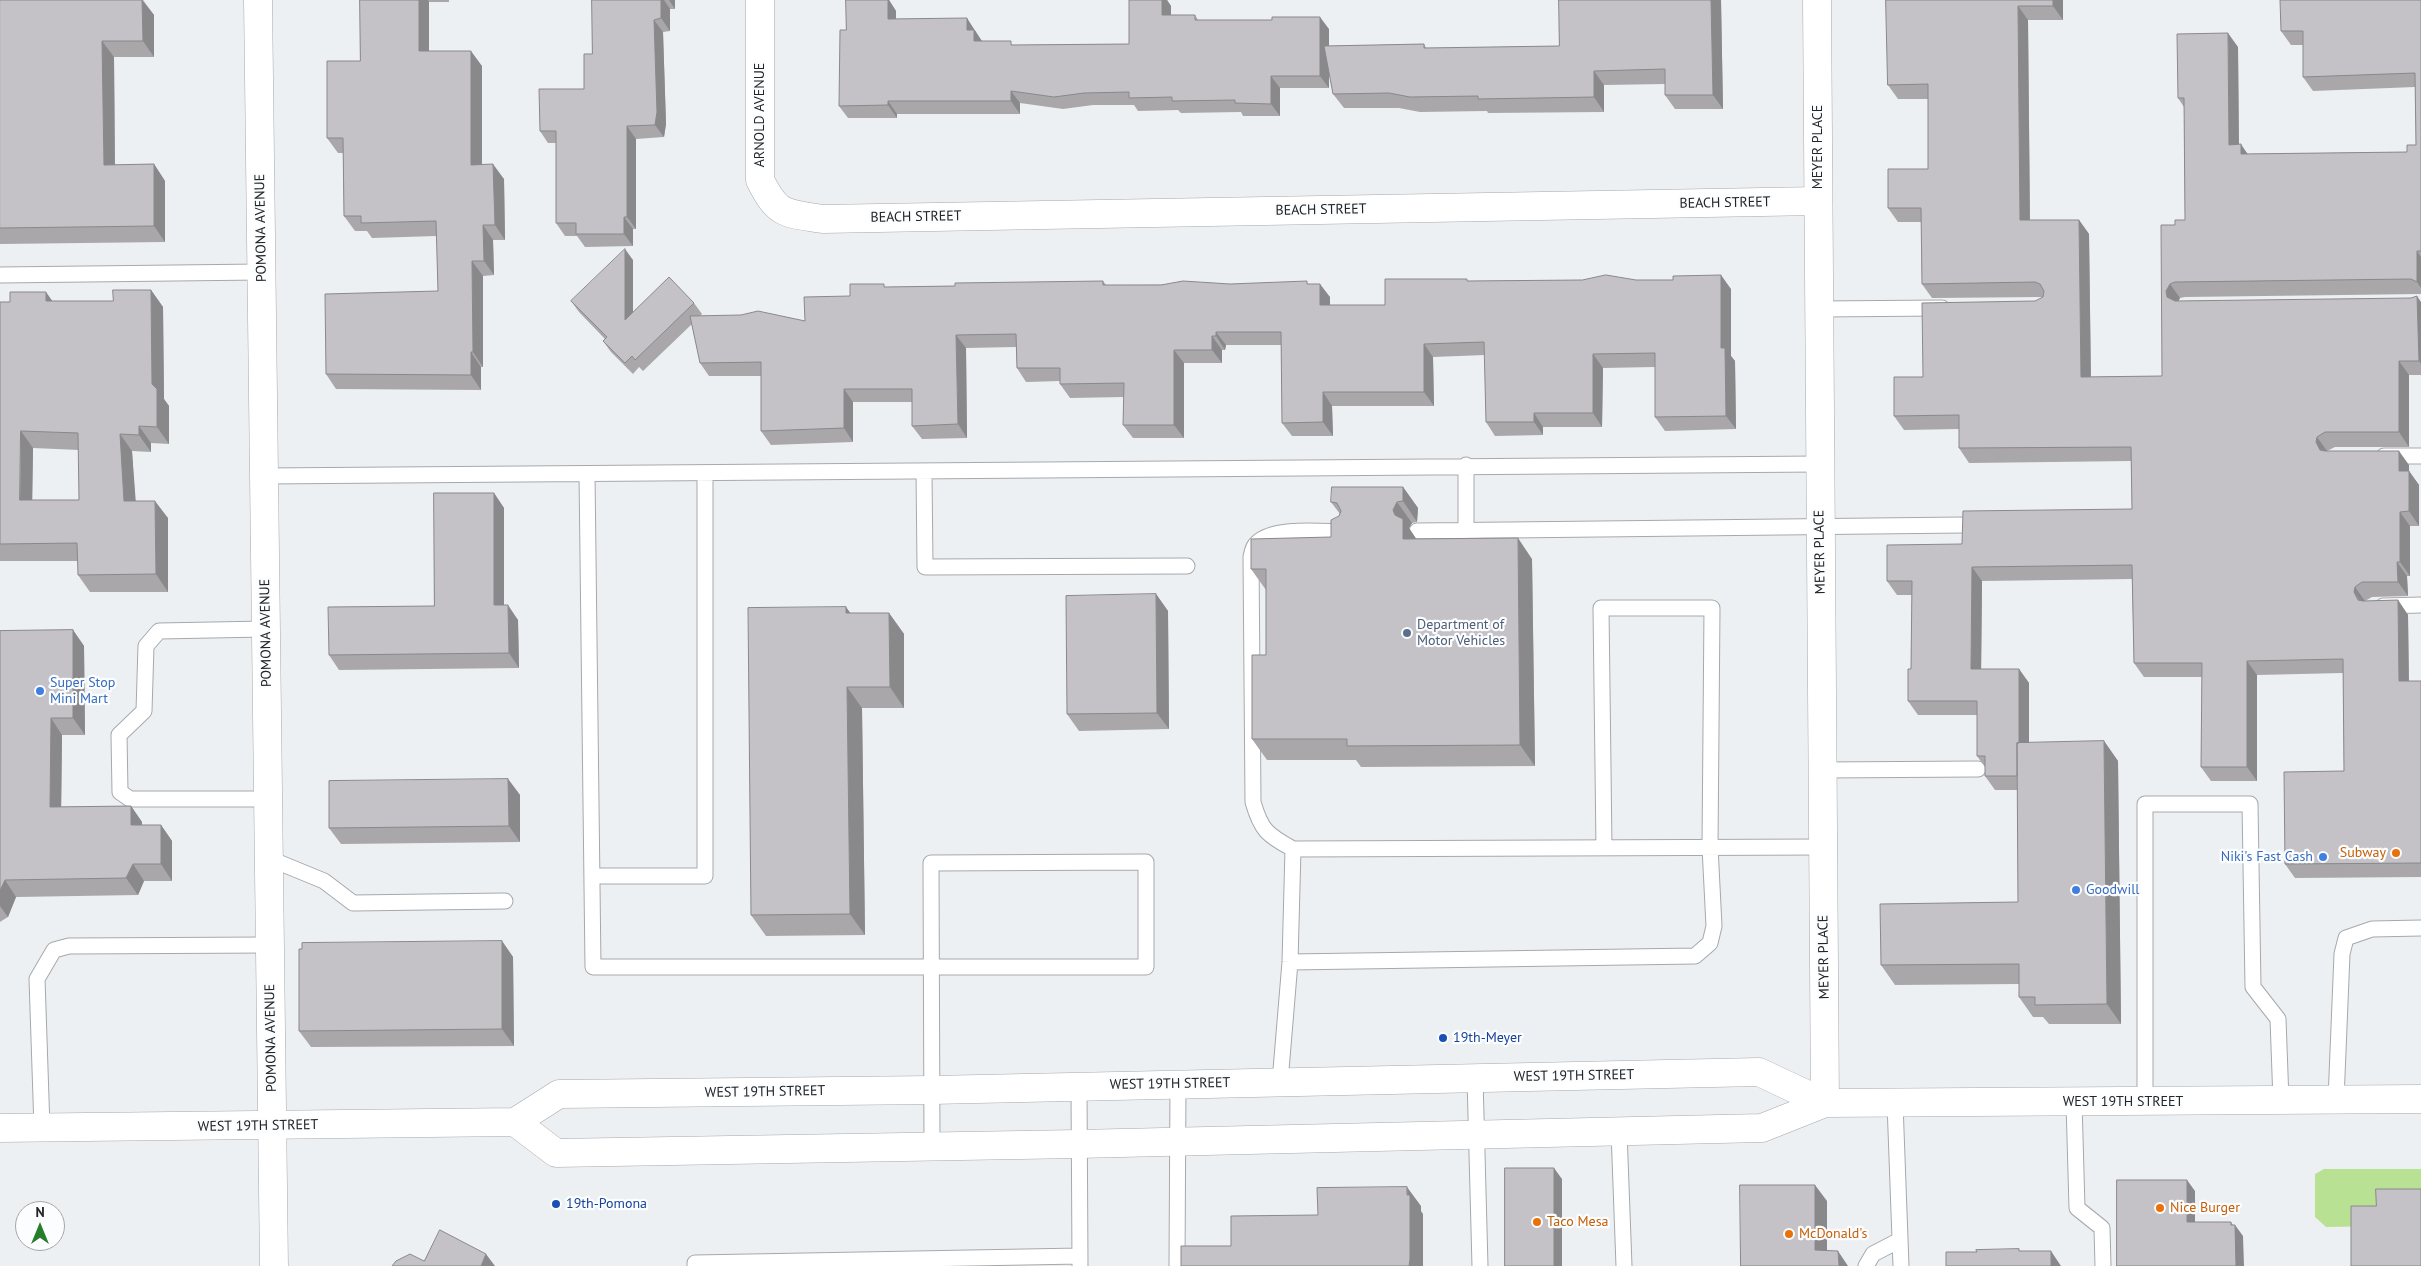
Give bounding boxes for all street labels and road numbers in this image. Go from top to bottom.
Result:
street label: ARNOLD AVENUE [752,63,768,167]
street label: MEYER PLACE [1810,105,1826,189]
street label: POMONA AVENUE [252,174,270,282]
street label: BEACH STREET [1679,194,1771,212]
street label: BEACH STREET [1275,201,1367,219]
street label: BEACH STREET [870,208,962,226]
street label: MEYER PLACE [1811,510,1829,594]
street label: POMONA AVENUE [257,579,275,687]
street label: MEYER PLACE [1815,915,1833,999]
street label: POMONA AVENUE [262,984,280,1092]
street label: WEST 19TH STREET [1514,1067,1634,1085]
street label: WEST 19TH STREET [1110,1075,1230,1093]
street label: WEST 19TH STREET [705,1083,825,1101]
street label: WEST 19TH STREET [2063,1094,2183,1110]
street label: WEST 19TH STREET [198,1117,318,1135]

